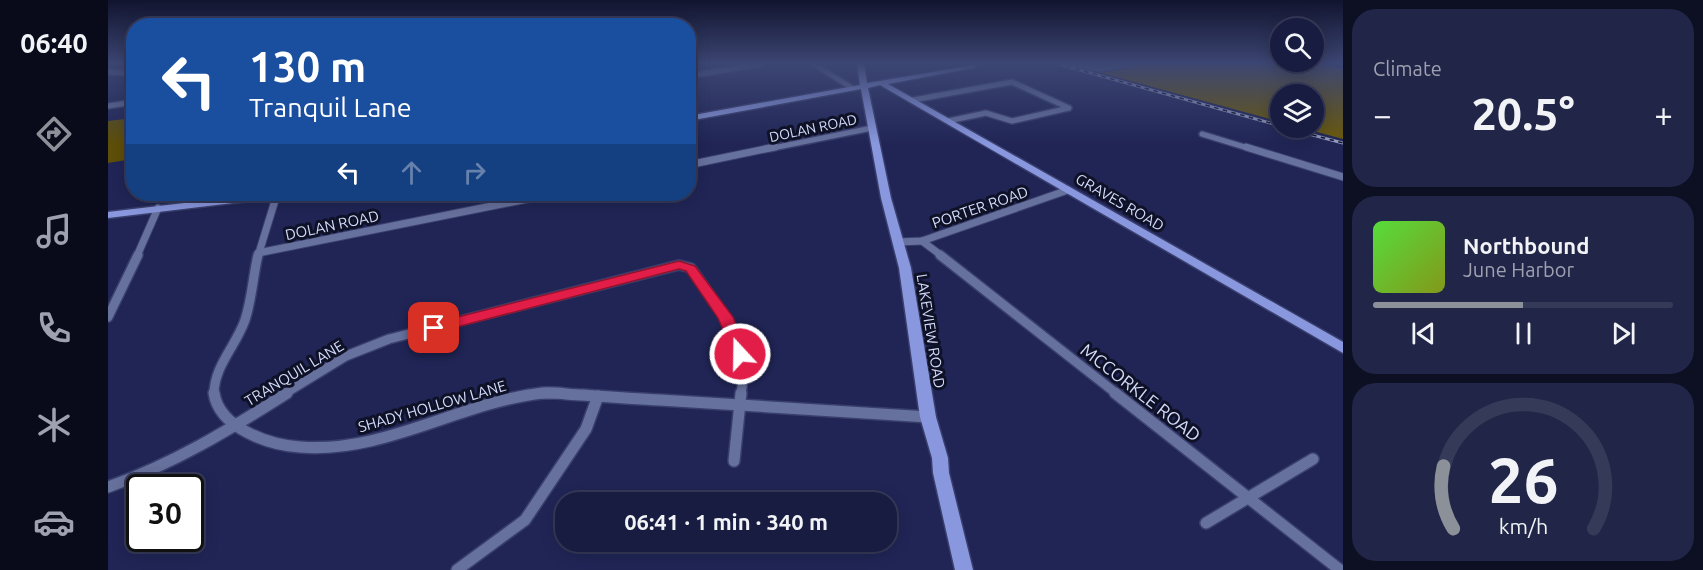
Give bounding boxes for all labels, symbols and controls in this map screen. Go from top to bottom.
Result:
map controls [1270,18,1324,138]
button: search [1270,18,1324,72]
text: 06:40 [20,28,88,58]
icon: left [150,42,228,120]
text: 130 m [249,43,366,90]
text: Climate [1373,57,1442,80]
button: layers [1270,84,1324,138]
text: 20.5° [1471,88,1575,139]
text: Tranquil Lane [249,92,412,122]
text: − [1373,96,1392,133]
text: + [1654,96,1673,133]
street label: DOLAN ROAD [768,111,858,145]
icon: directions [33,113,75,155]
icon: left [332,156,365,189]
icon: ahead [395,156,428,189]
icon: right [458,156,491,189]
street label: GRAVES ROAD [1073,170,1167,234]
street label: PORTER ROAD [930,183,1030,231]
street label: DOLAN ROAD [284,207,380,243]
icon: music [33,210,75,252]
text: Northbound [1463,233,1589,258]
text: June Harbor [1463,258,1574,281]
street label: LAKEVIEW ROAD [914,273,948,389]
pin [408,302,459,353]
icon: phone [33,307,75,349]
icon: arrive [417,311,450,344]
icon: previous [1407,317,1440,350]
icon: pause [1507,317,1540,350]
icon: next [1607,317,1640,350]
position arrow [708,322,772,386]
street label: TRANQUIL LANE [241,337,347,409]
street label: MCCORKLE ROAD [1077,339,1205,445]
street label: SHADY HOLLOW LANE [356,377,508,435]
icon: climate [33,404,75,446]
text: 26 [1488,445,1558,515]
speed limit sign: 30 [126,474,204,552]
icon: car [33,501,75,543]
text: 06:41 · 1 min · 340 m [624,509,828,534]
text: km/h [1498,514,1548,538]

